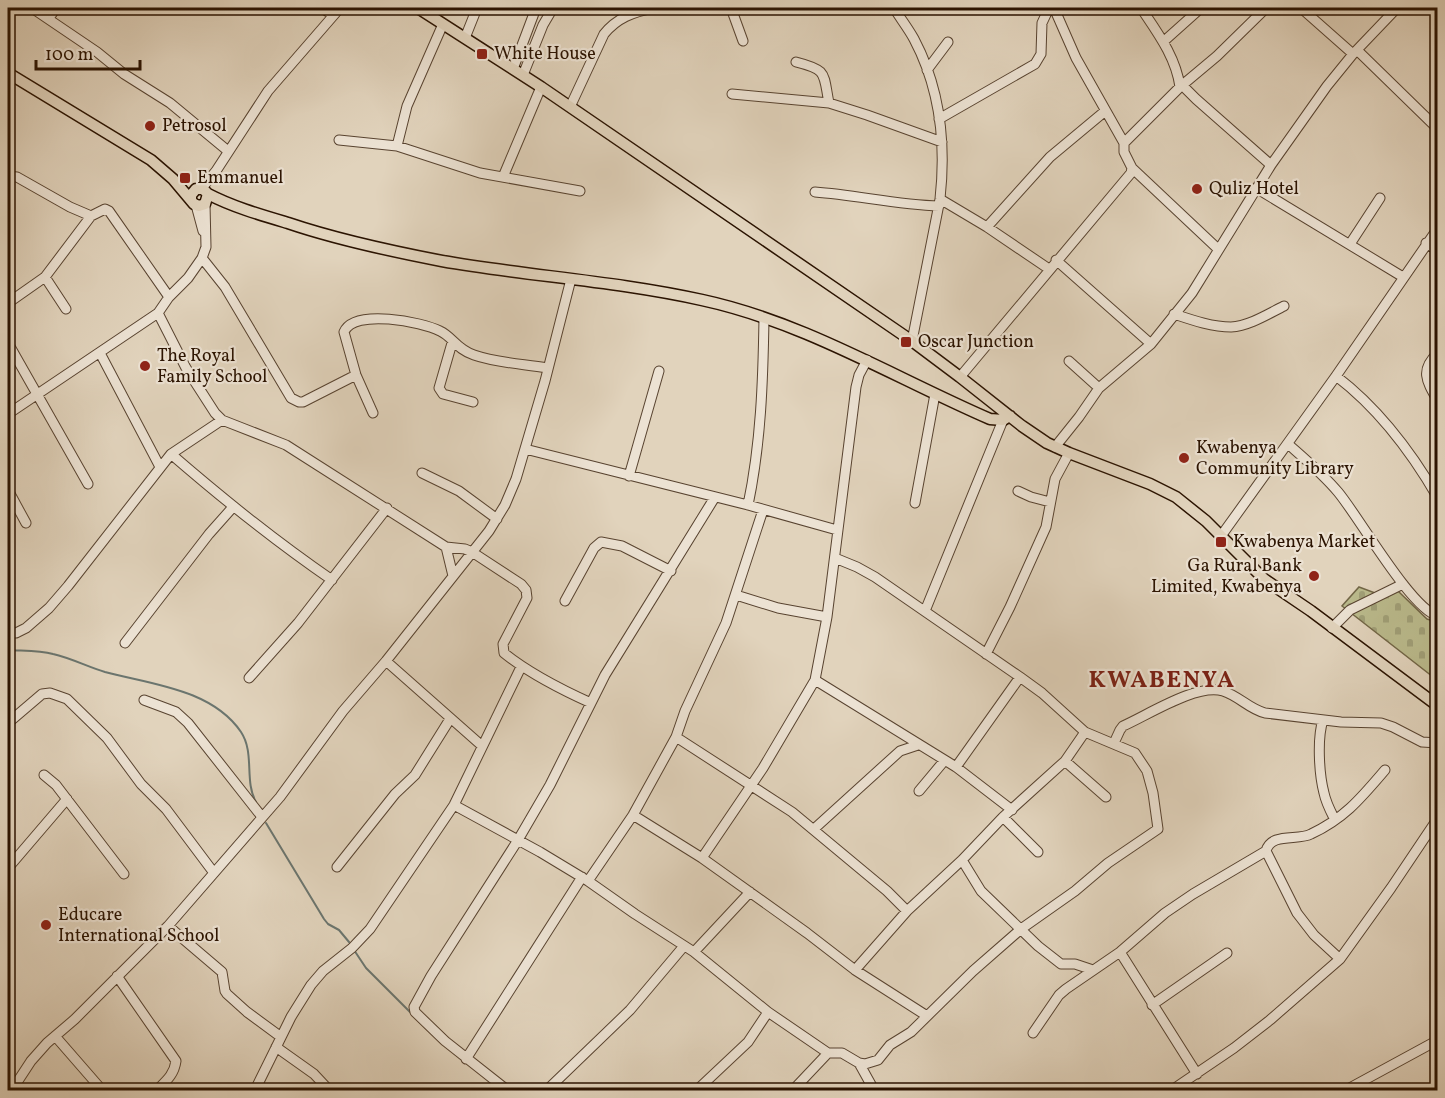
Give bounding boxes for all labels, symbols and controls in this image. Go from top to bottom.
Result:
scale bar [36,33,140,71]
place label: White House [494,42,596,67]
text: 100 m [45,43,94,68]
marker: White House [475,47,489,61]
place label: Petrosol [162,114,227,139]
marker: Petrosol [143,119,157,133]
place label: Emmanuel [197,166,283,191]
marker: Emmanuel [178,171,192,185]
place label: Quliz Hotel [1209,177,1299,202]
marker: Quliz Hotel [1190,182,1204,196]
place label: Oscar Junction [918,330,1034,355]
marker: Oscar Junction [899,335,913,349]
place label: The Royal Family School [157,344,267,390]
marker: The Royal Family School [138,359,152,373]
place label: Kwabenya Community Library [1196,436,1354,482]
marker: Kwabenya Community Library [1177,451,1191,465]
place label: Kwabenya Market [1233,530,1375,555]
marker: Kwabenya Market [1214,535,1228,549]
place label: Ga Rural Bank Limited, Kwabenya [1151,554,1302,600]
marker: Ga Rural Bank Limited, Kwabenya [1307,569,1321,583]
district label: KWABENYA [1088,664,1236,698]
place label: Educare International School [58,903,219,949]
marker: Educare International School [39,918,53,932]

